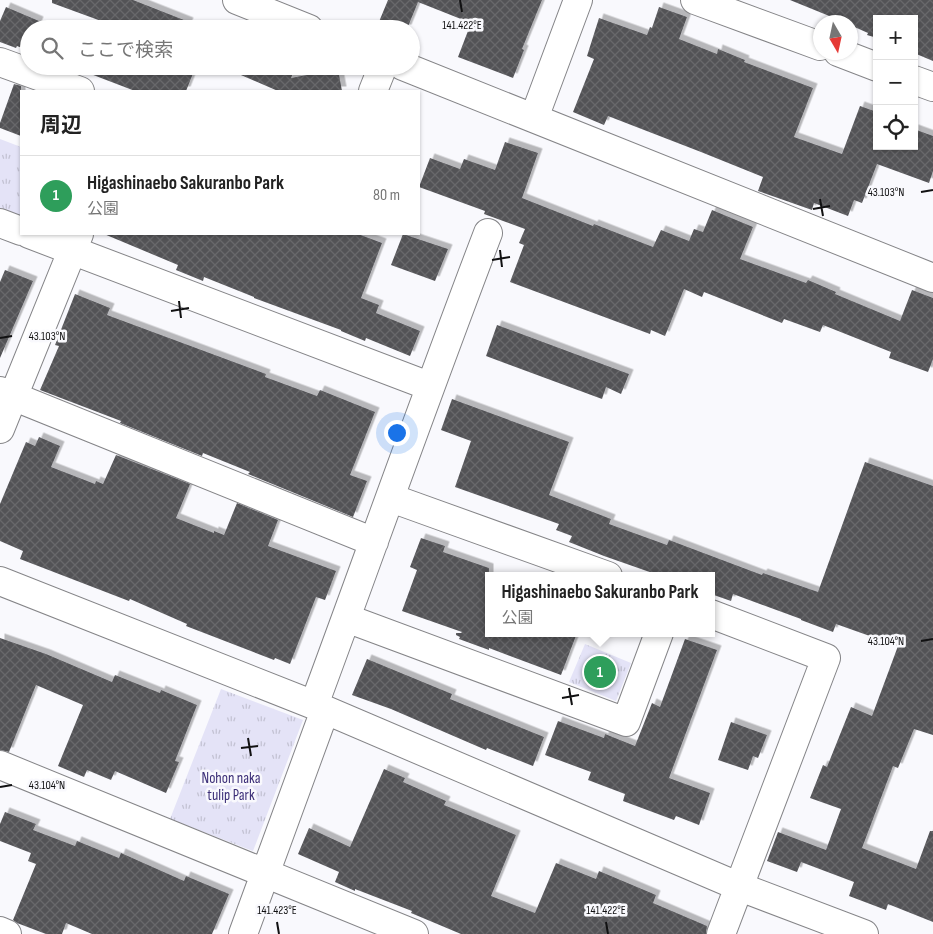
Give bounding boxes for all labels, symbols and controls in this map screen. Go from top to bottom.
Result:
north arrow [813,15,858,60]
map controls [873,15,918,150]
button: + [873,15,918,60]
text: 141.422°E [442,18,482,33]
search box [20,20,420,75]
icon: search [38,34,66,62]
text: ここで検索 [78,39,173,62]
button: − [873,60,918,105]
button: locate [873,105,918,150]
text: 周辺 [40,113,82,138]
text: Higashinaebo Sakuranbo Park [87,172,284,195]
text: 43.103°N [868,185,904,200]
text: 1 [53,186,59,205]
text: 80 m [373,186,400,205]
text: 公園 [87,200,119,219]
text: 43.103°N [29,329,65,344]
your location [384,420,410,446]
popup [485,572,715,637]
text: Higashinaebo Sakuranbo Park [501,581,699,604]
text: 公園 [501,609,534,628]
text: 43.104°N [868,634,904,649]
pin: 1 [584,653,616,691]
park label: Nohon naka tulip Park [201,769,261,805]
text: 43.104°N [29,778,65,793]
text: 141.423°E [257,903,297,918]
text: 141.422°E [586,903,626,918]

